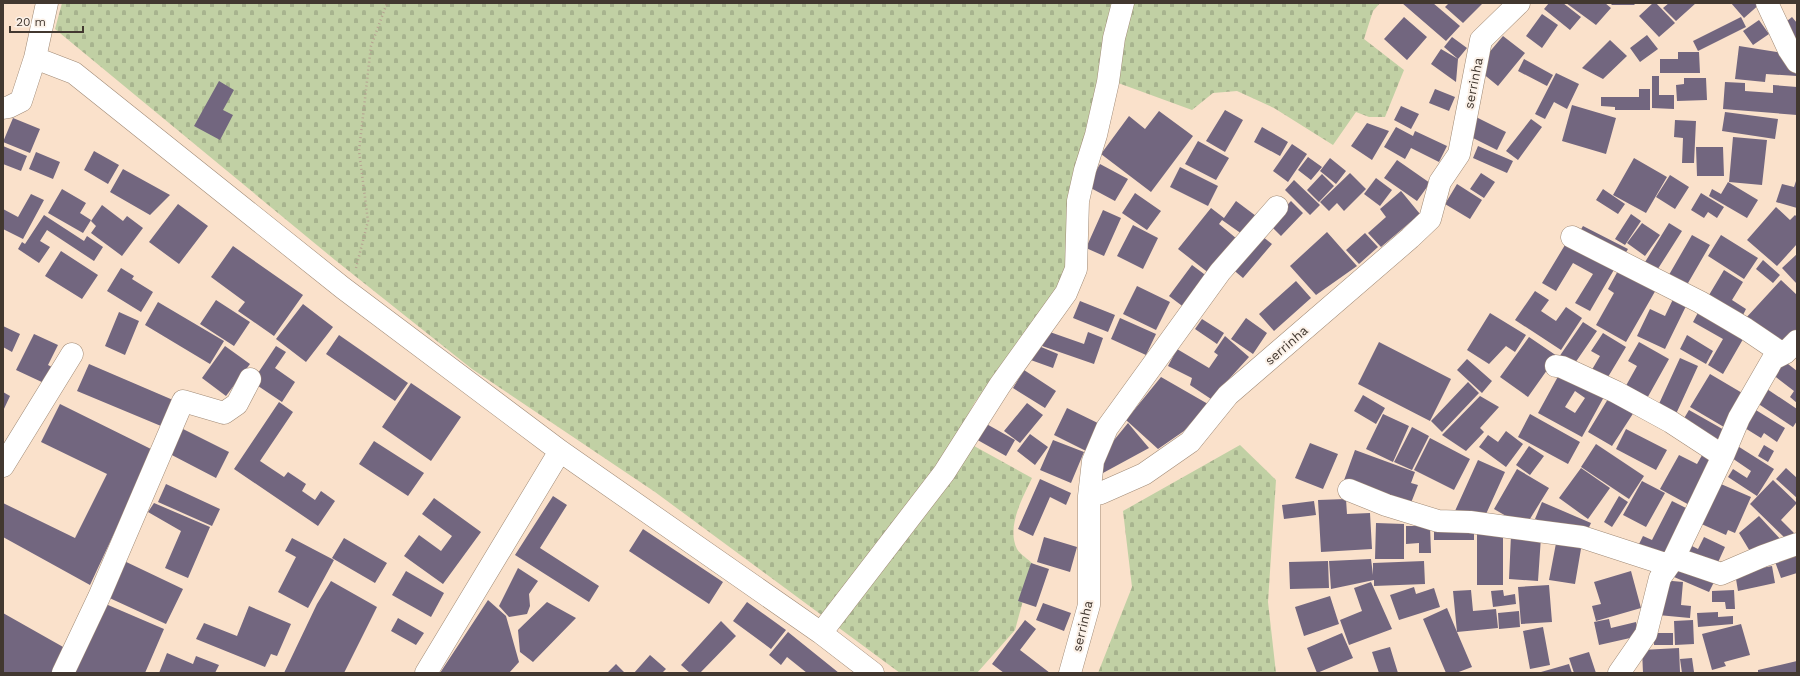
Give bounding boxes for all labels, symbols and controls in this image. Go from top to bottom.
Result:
scale bar [10,8,83,34]
text: 20 m [16,15,46,29]
street label: serrinha [1461,56,1486,110]
street label: serrinha [1262,322,1311,368]
street label: serrinha [1069,599,1096,653]

